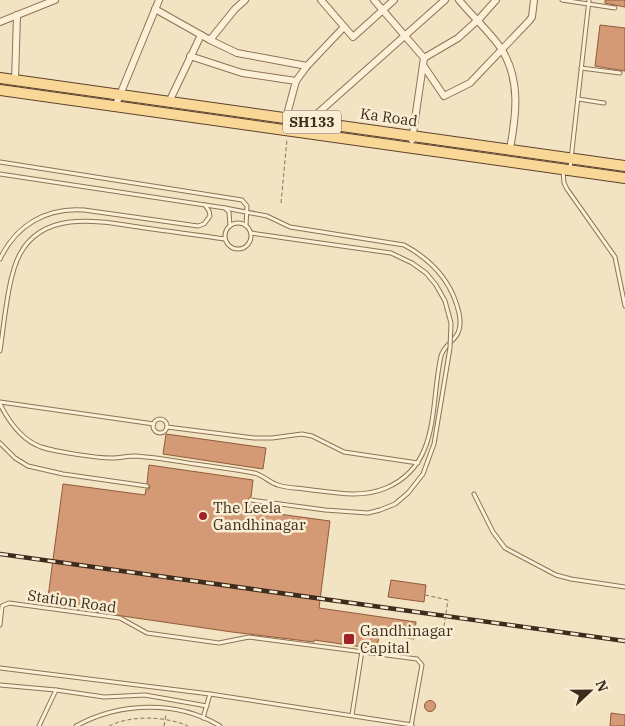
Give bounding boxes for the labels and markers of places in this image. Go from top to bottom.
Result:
place label: The Leela Gandhinagar [213,498,306,534]
marker: The Leela Gandhinagar [197,510,209,522]
place label: Gandhinagar Capital [360,621,453,657]
marker: Gandhinagar Capital [342,632,356,646]

